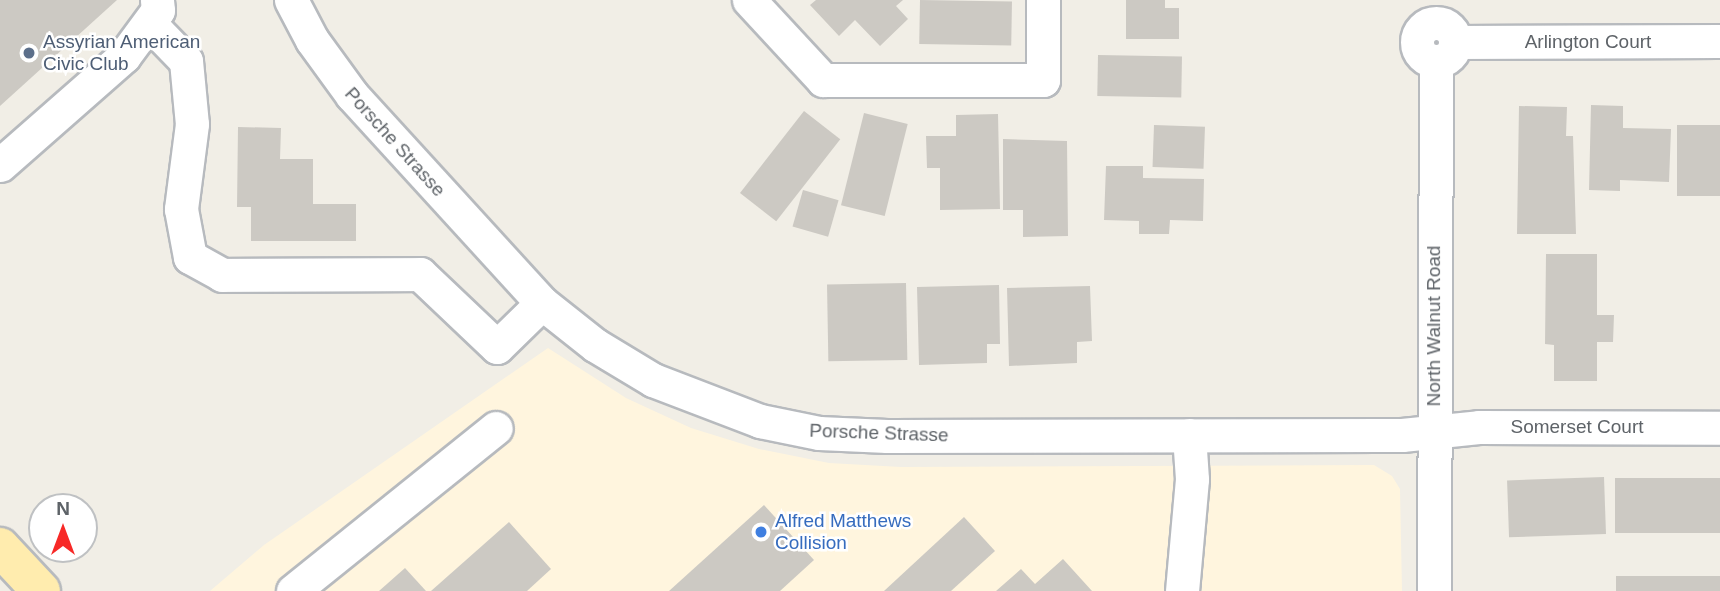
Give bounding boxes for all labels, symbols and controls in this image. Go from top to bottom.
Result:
place label: Assyrian American Civic Club [43,31,201,75]
street label: Arlington Court [1525,31,1651,53]
marker: Assyrian American Civic Club [21,45,37,61]
street label: Porsche Strasse [340,83,450,201]
street label: North Walnut Road [1423,246,1445,406]
street label: Somerset Court [1510,416,1644,438]
street label: Porsche Strasse [809,419,949,447]
north arrow [28,493,98,563]
text: N [56,498,70,519]
place label: Alfred Matthews Collision [775,510,911,554]
marker: Alfred Matthews Collision [753,524,769,540]

